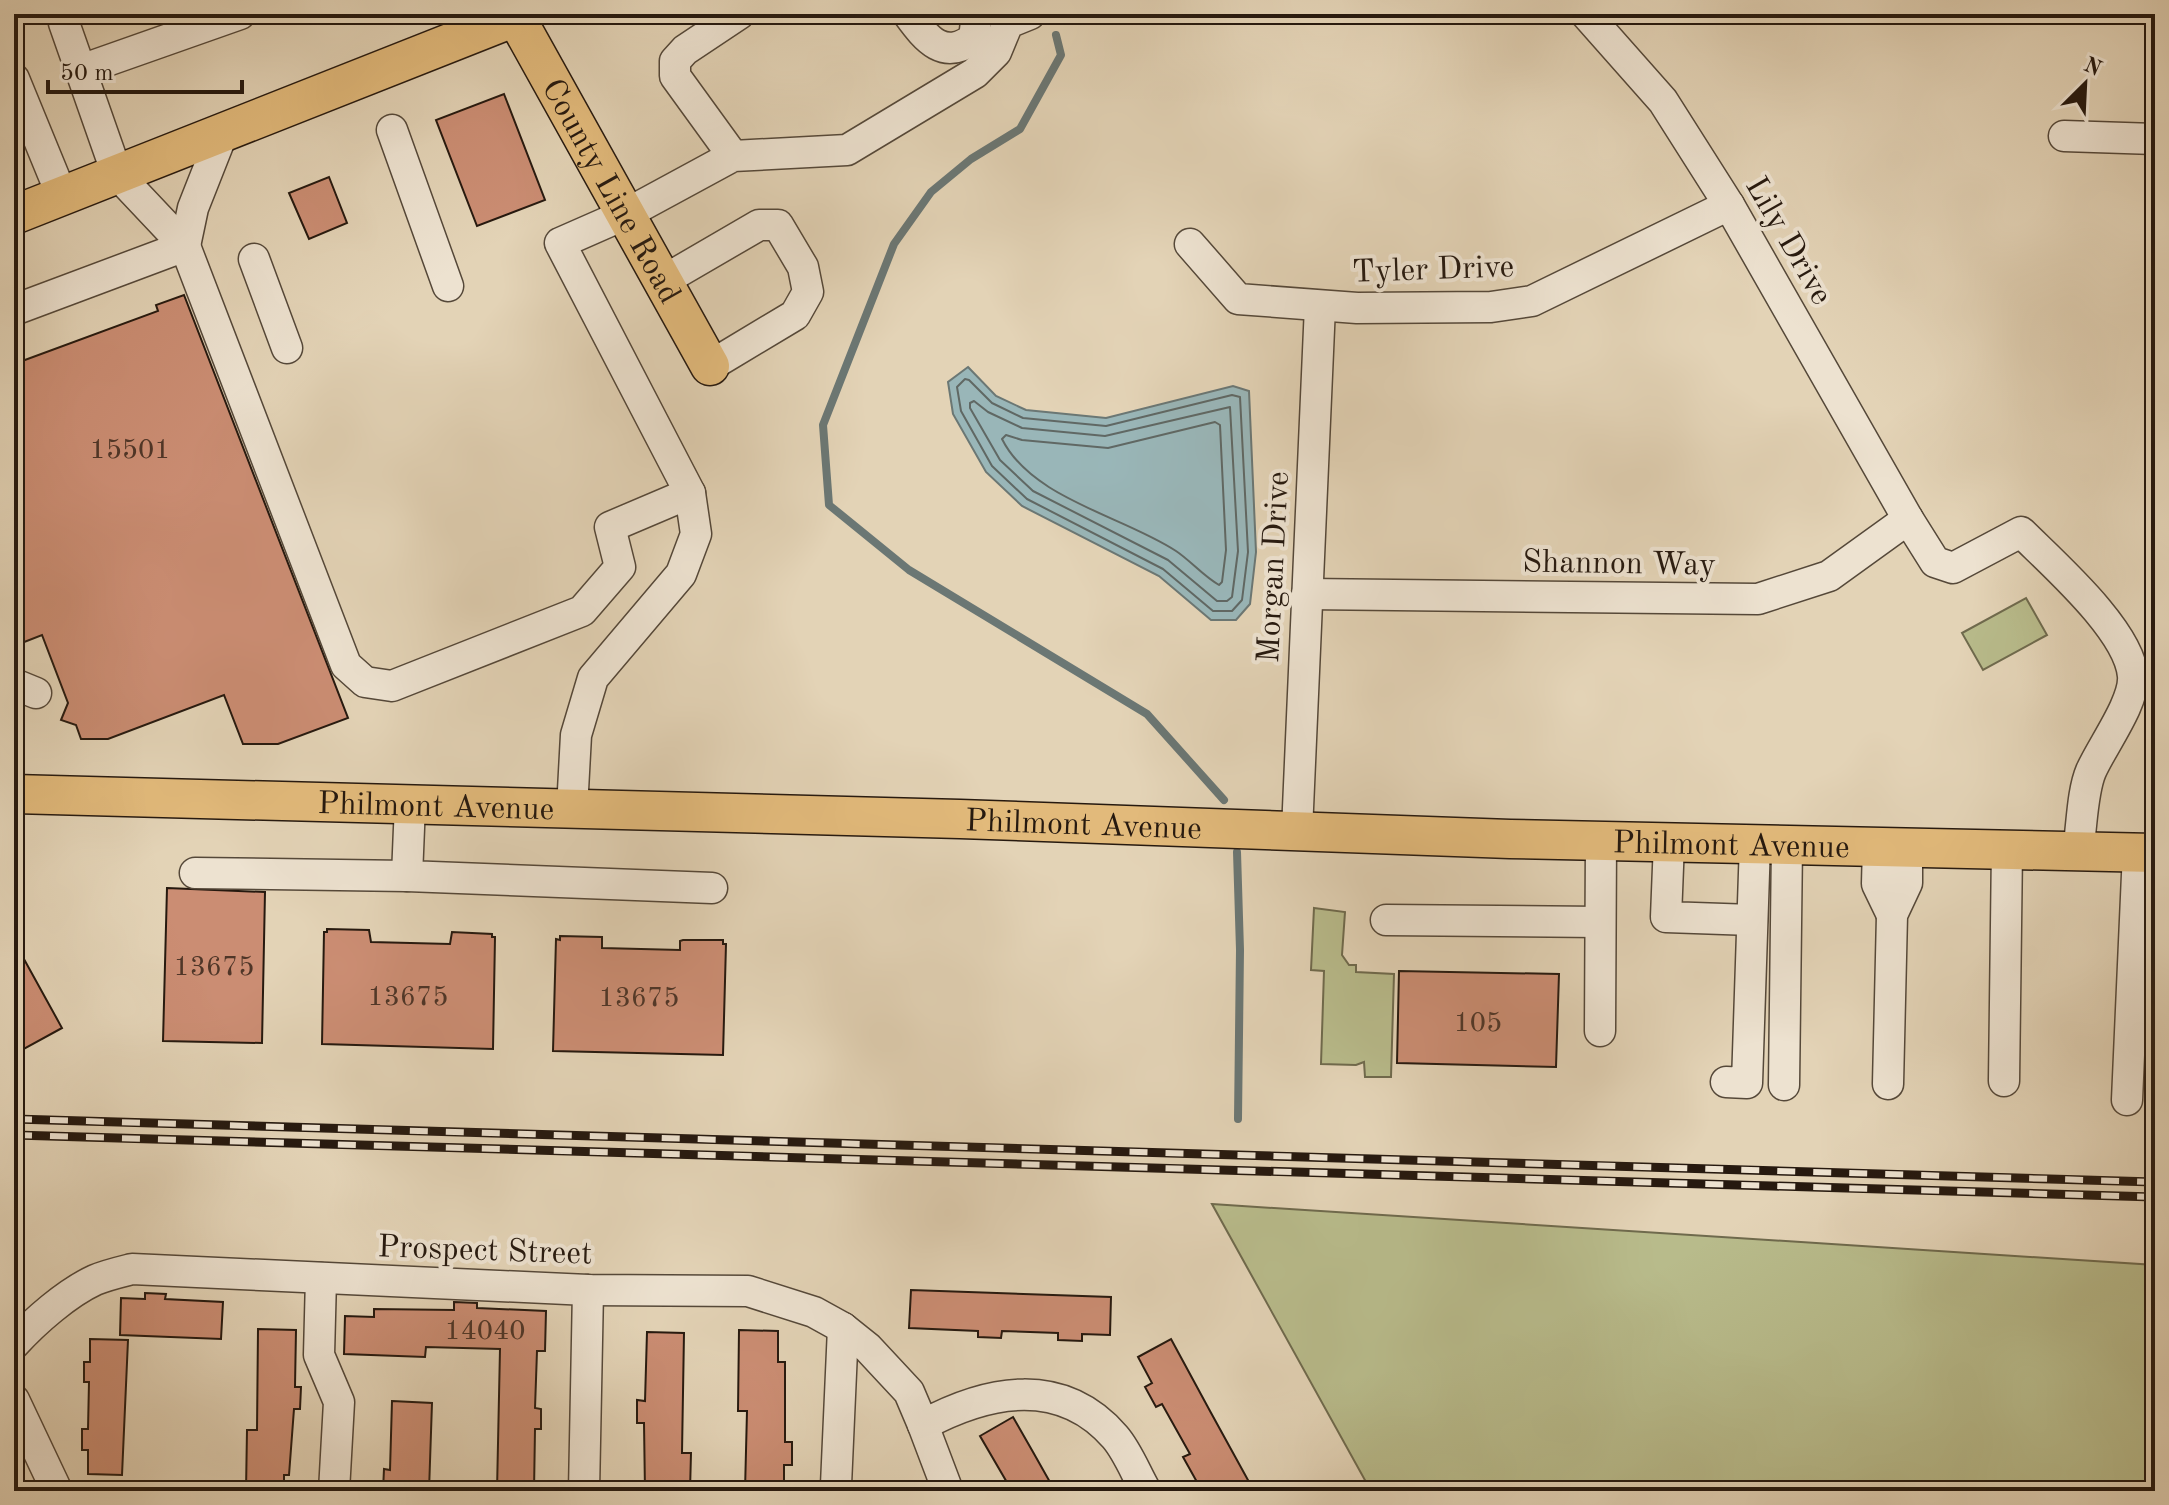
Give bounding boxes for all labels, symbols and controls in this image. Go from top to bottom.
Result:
scale bar [48,44,242,94]
north arrow [2045,44,2125,124]
text: N [2080,54,2105,81]
text: 50 m [60,62,114,86]
street label: County Line Road [535,74,685,309]
street label: Lily Drive [1738,172,1837,311]
street label: Tyler Drive [1352,252,1515,290]
house number: 15501 [89,437,171,465]
street label: Morgan Drive [1254,470,1296,664]
street label: Shannon Way [1522,547,1716,583]
street label: Philmont Avenue [317,789,555,827]
street label: Philmont Avenue [965,806,1202,847]
street label: Philmont Avenue [1612,828,1850,865]
house number: 13675 [173,954,255,982]
house number: 13675 [367,984,449,1012]
house number: 13675 [598,985,680,1013]
house number: 105 [1454,1010,1502,1038]
street label: Prospect Street [377,1232,593,1272]
house number: 14040 [444,1318,526,1346]

